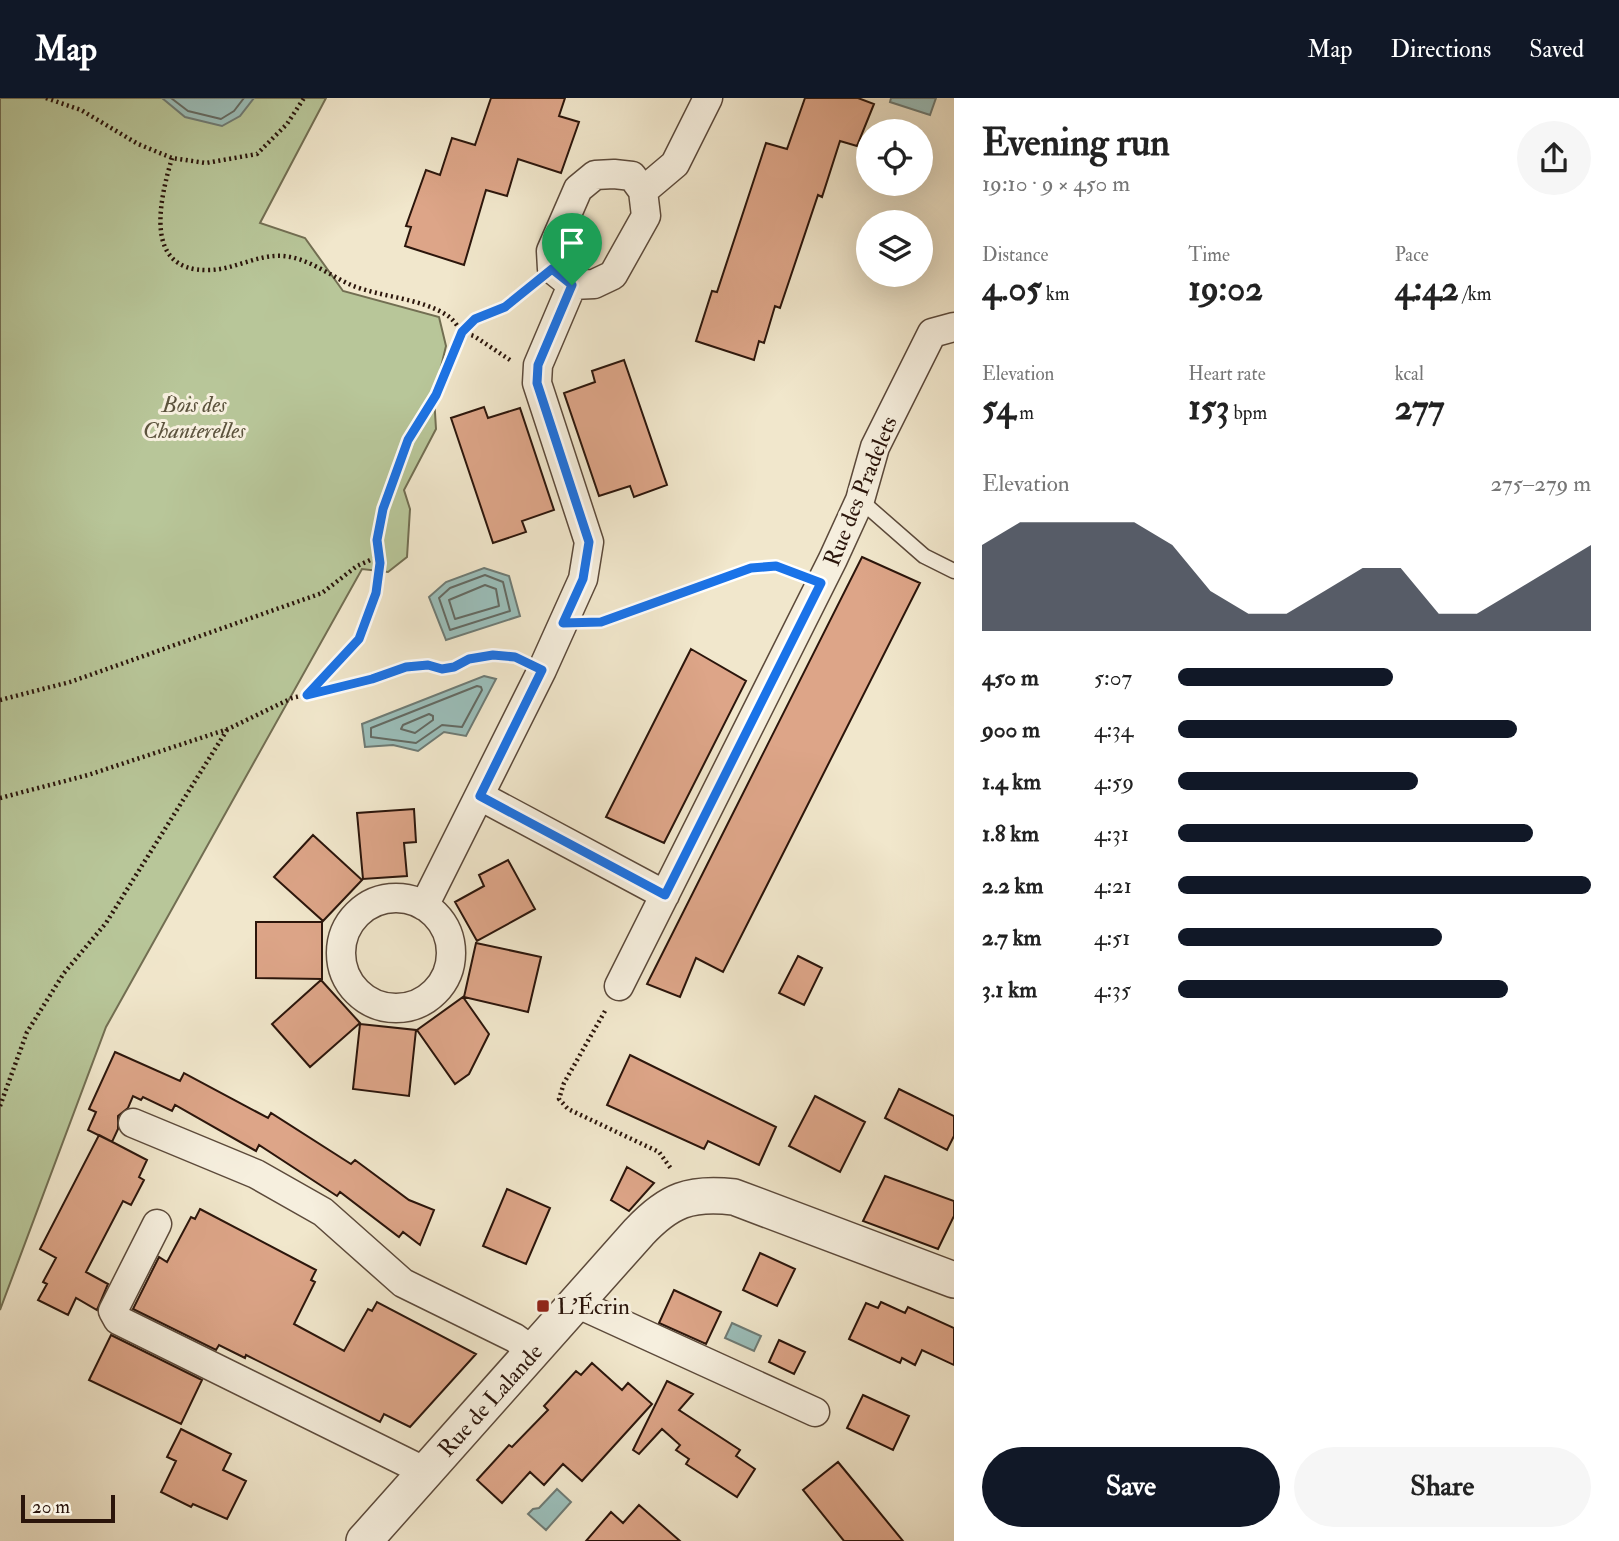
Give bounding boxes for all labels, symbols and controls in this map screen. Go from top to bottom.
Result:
text: Map [35,29,97,70]
text: Map [1307,34,1352,65]
text: Directions [1390,34,1491,65]
text: Saved [1529,34,1584,65]
map controls [856,119,933,287]
button: locate [856,119,933,196]
text: Evening run [982,119,1170,167]
button: share [1517,121,1591,195]
text: 19:10 · 9 × 450 m [982,169,1130,198]
button: layers [856,210,933,287]
pin [542,213,602,285]
icon: arrive [553,224,591,262]
text: Distance [982,243,1048,267]
text: Time [1188,243,1230,267]
text: Pace [1395,243,1429,267]
text: 4.05 [982,267,1042,311]
text: 19:02 [1188,267,1263,311]
text: 4:42 [1395,267,1459,311]
text: km [1042,282,1070,306]
text: /km [1459,282,1492,306]
text: Elevation [982,362,1054,386]
text: Heart rate [1188,362,1266,386]
text: kcal [1395,362,1424,386]
text: 54 [982,386,1015,430]
text: 153 [1188,386,1230,430]
text: 277 [1395,386,1444,430]
park label: Bois des Chanterelles [143,390,246,445]
text: m [1015,401,1034,425]
text: bpm [1230,401,1267,425]
street label: Rue des Pradelets [817,412,904,570]
text: Elevation [982,469,1070,498]
text: 275–279 m [1490,469,1591,498]
text: 450 m [982,663,1039,692]
text: 5:07 [1094,663,1132,692]
text: 900 m [982,715,1040,744]
text: 4:34 [1094,715,1133,744]
text: 1.4 km [982,767,1041,796]
text: 4:59 [1094,767,1134,796]
text: 1.8 km [982,819,1039,848]
text: 4:31 [1094,819,1129,848]
text: 2.2 km [982,871,1043,900]
text: 4:21 [1094,871,1132,900]
text: 2.7 km [982,923,1041,952]
text: 4:51 [1094,923,1130,952]
text: 3.1 km [982,975,1037,1004]
text: 4:35 [1094,975,1131,1004]
place label: L'Écrin [557,1292,630,1321]
marker: L'Écrin [535,1298,551,1314]
street label: Rue de Lalande [432,1337,549,1463]
button: Save [982,1447,1280,1527]
button: Share [1294,1447,1591,1527]
scale bar [21,1492,116,1524]
text: 20 m [32,1495,70,1519]

